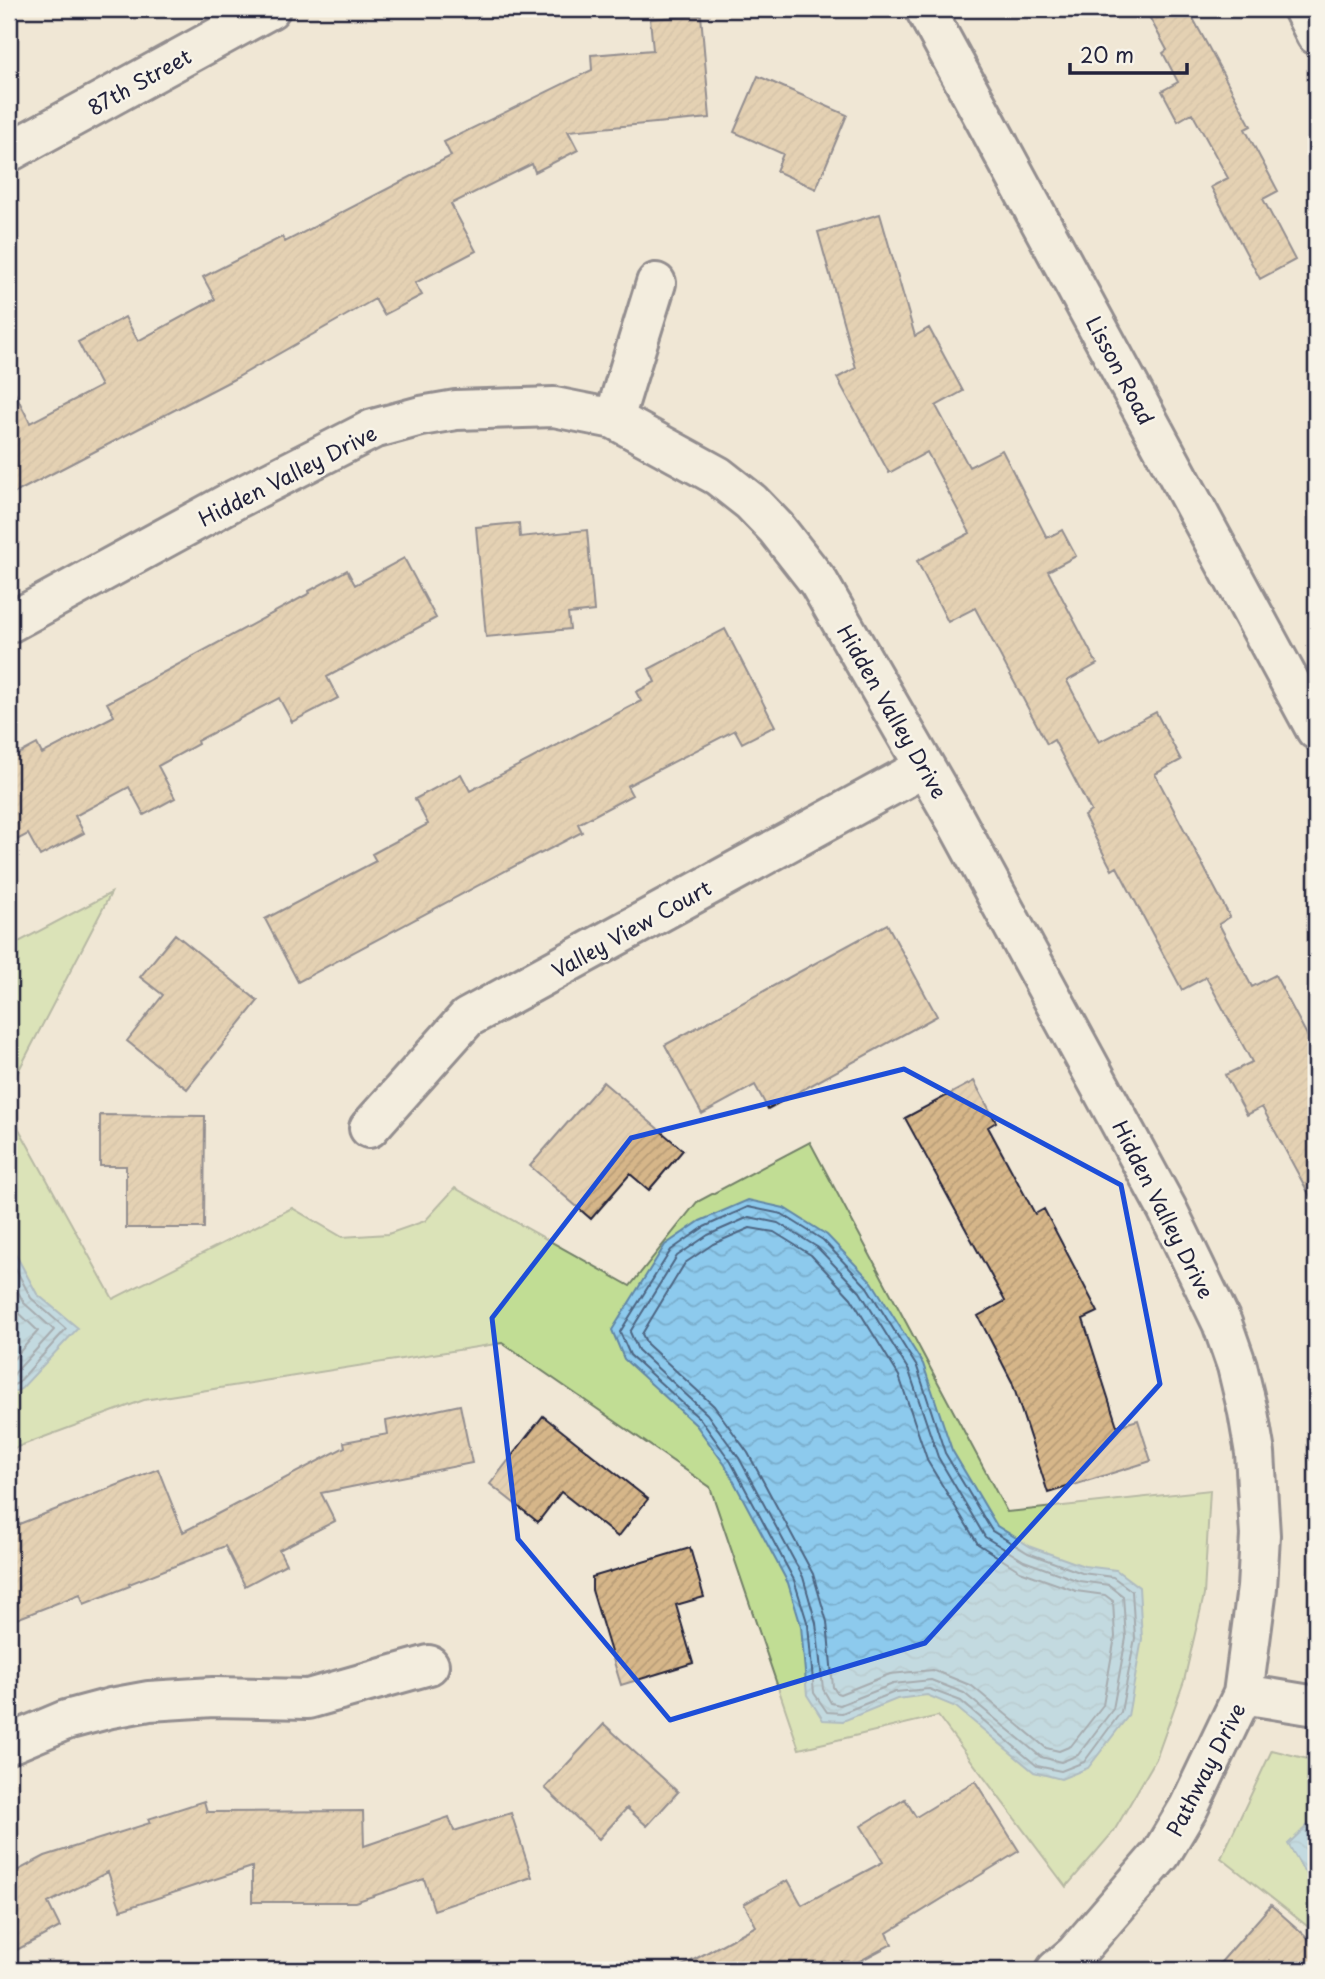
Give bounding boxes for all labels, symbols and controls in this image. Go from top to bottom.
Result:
scale bar [1070,32,1187,76]
text: 20 m [1080,38,1134,70]
street label: 87th Street [81,39,197,123]
street label: Lisson Road [1079,310,1163,430]
street label: Hidden Valley Drive [192,416,382,534]
street label: Hidden Valley Drive [830,618,956,804]
street label: Valley View Court [545,871,717,985]
street label: Hidden Valley Drive [1105,1114,1223,1304]
street label: Pathway Drive [1158,1697,1252,1841]

